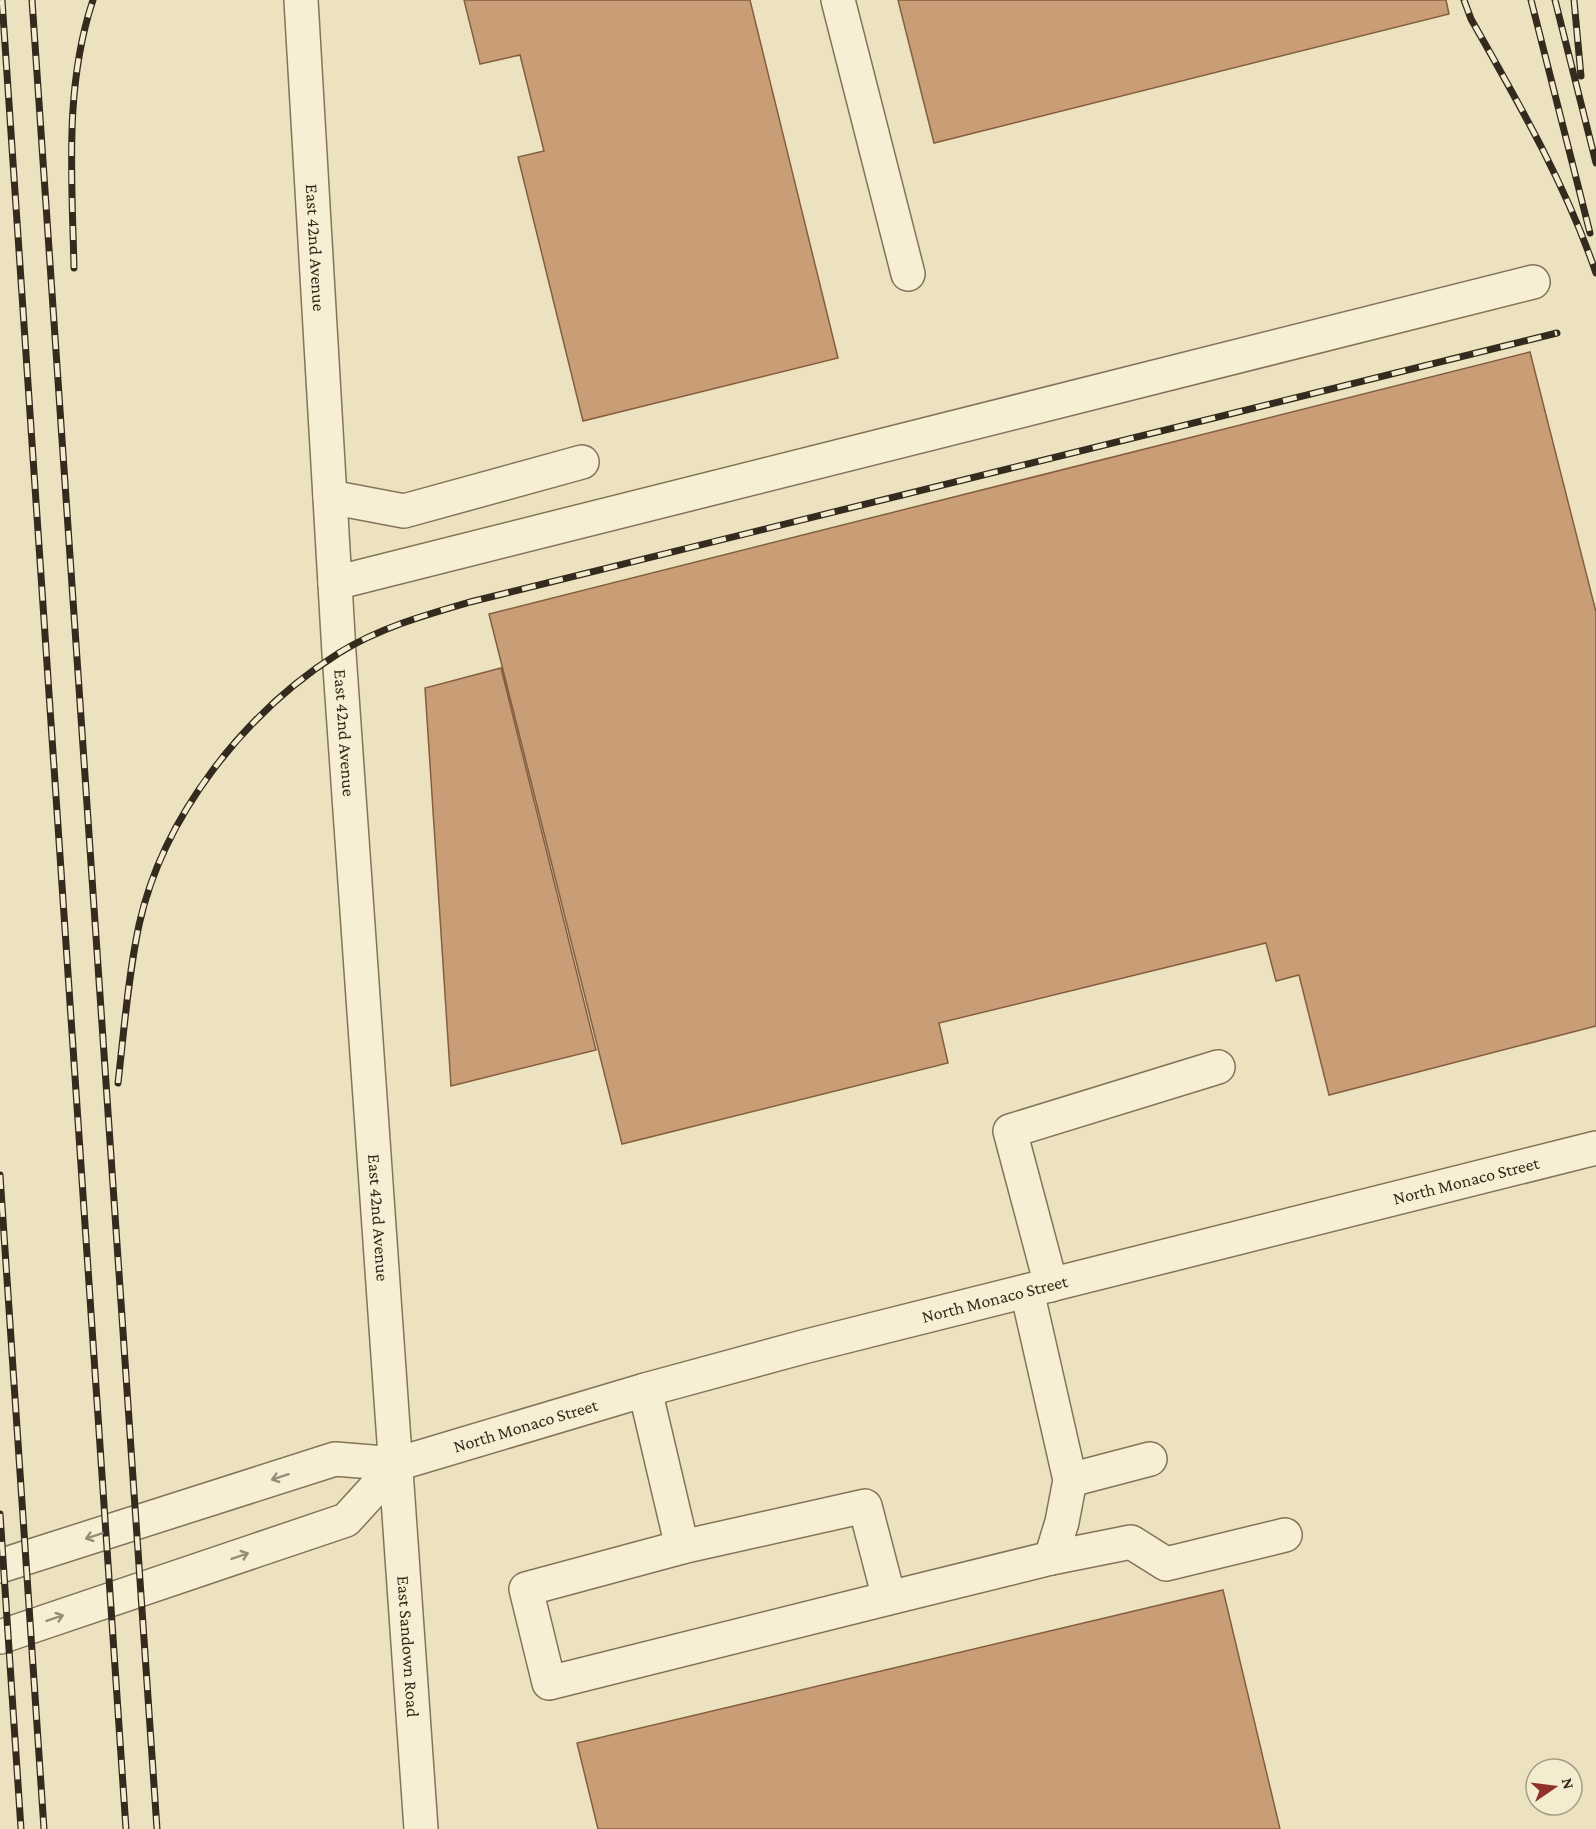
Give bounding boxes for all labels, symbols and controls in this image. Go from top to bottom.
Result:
street label: East 42nd Avenue [302,183,329,312]
street label: East 42nd Avenue [330,668,359,797]
street label: North Monaco Street [1391,1152,1542,1209]
street label: East 42nd Avenue [364,1153,393,1282]
street label: North Monaco Street [919,1271,1071,1327]
street label: North Monaco Street [451,1394,601,1457]
one-way arrow [271,1472,290,1483]
one-way arrow [85,1531,104,1542]
one-way arrow [230,1549,249,1560]
street label: East Sandown Road [393,1575,423,1719]
one-way arrow [46,1612,64,1623]
north arrow [1524,1757,1584,1817]
text: N [1559,1776,1578,1791]

